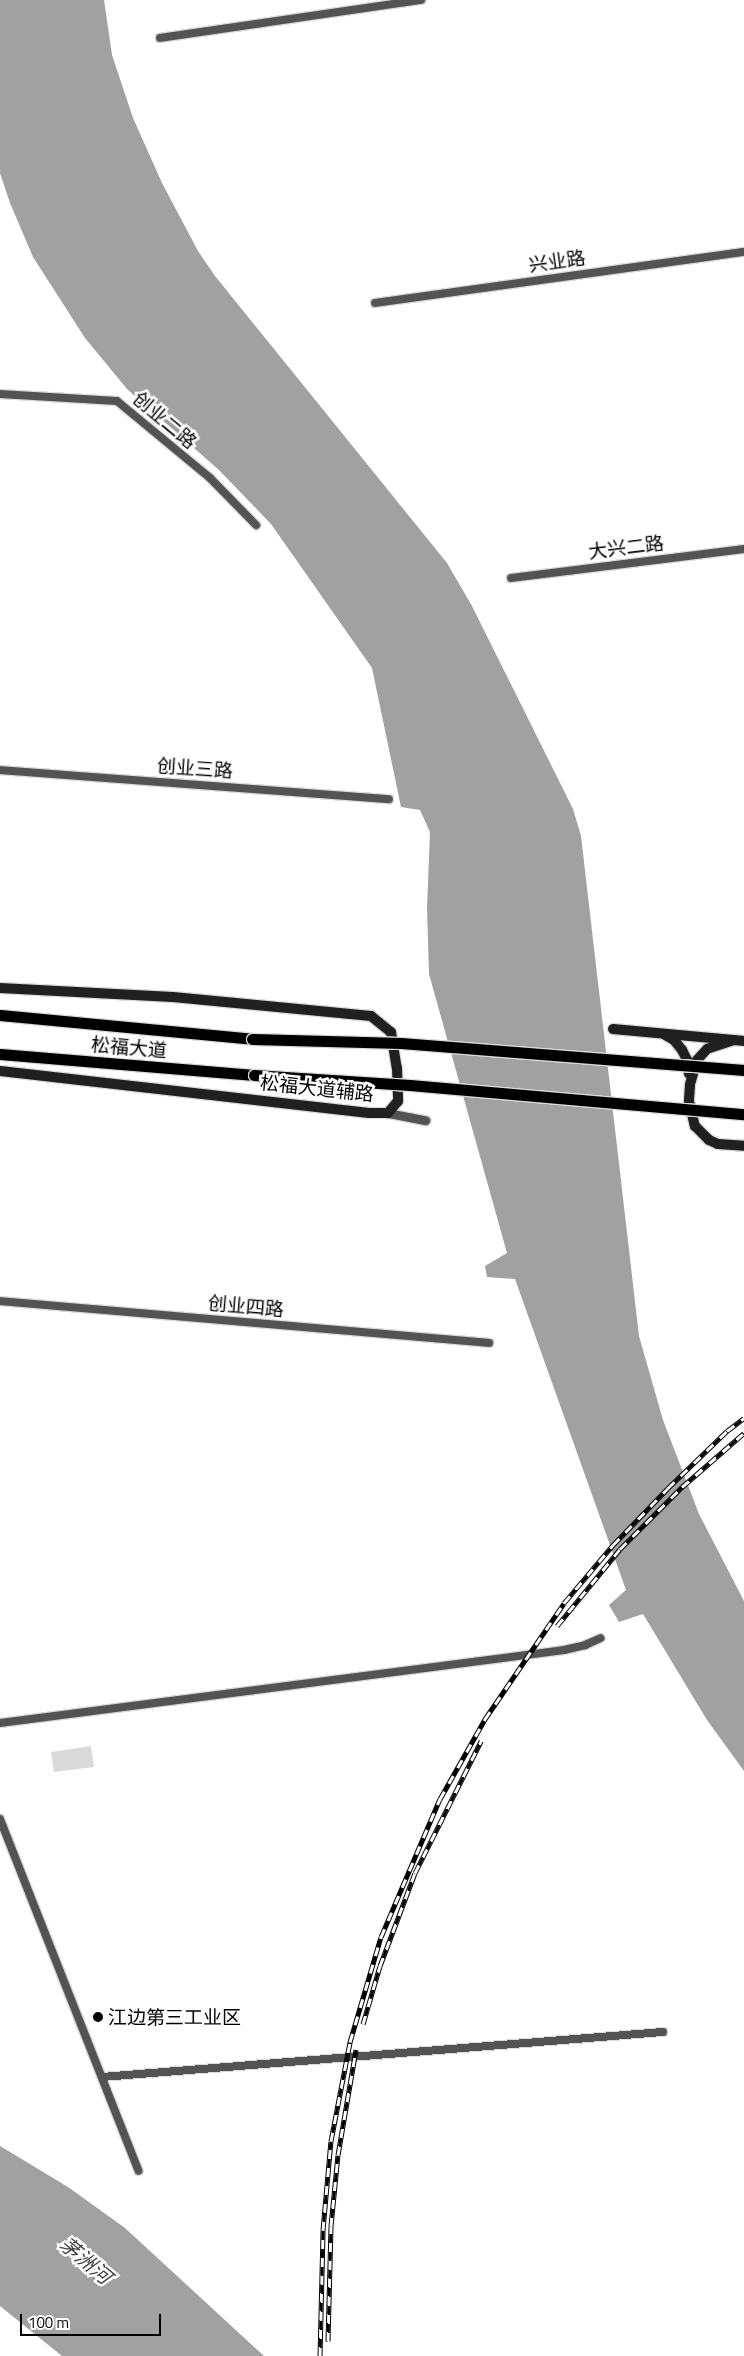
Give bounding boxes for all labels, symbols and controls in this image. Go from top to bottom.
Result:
street label: 兴业路 [527,246,587,276]
street label: 创业二路 [129,387,201,453]
street label: 大兴二路 [587,531,665,563]
street label: 创业三路 [156,754,234,782]
street label: 松福大道 [90,1032,168,1062]
street label: 松福大道辅路 [259,1071,375,1105]
street label: 创业四路 [207,1291,285,1321]
place label: 江边第三工业区 [108,2006,241,2028]
marker: 江边第三工业区 [92,2011,104,2023]
water label: 茅洲河 [55,2232,117,2288]
scale bar [22,2304,164,2336]
text: 100 m [28,2311,69,2334]

